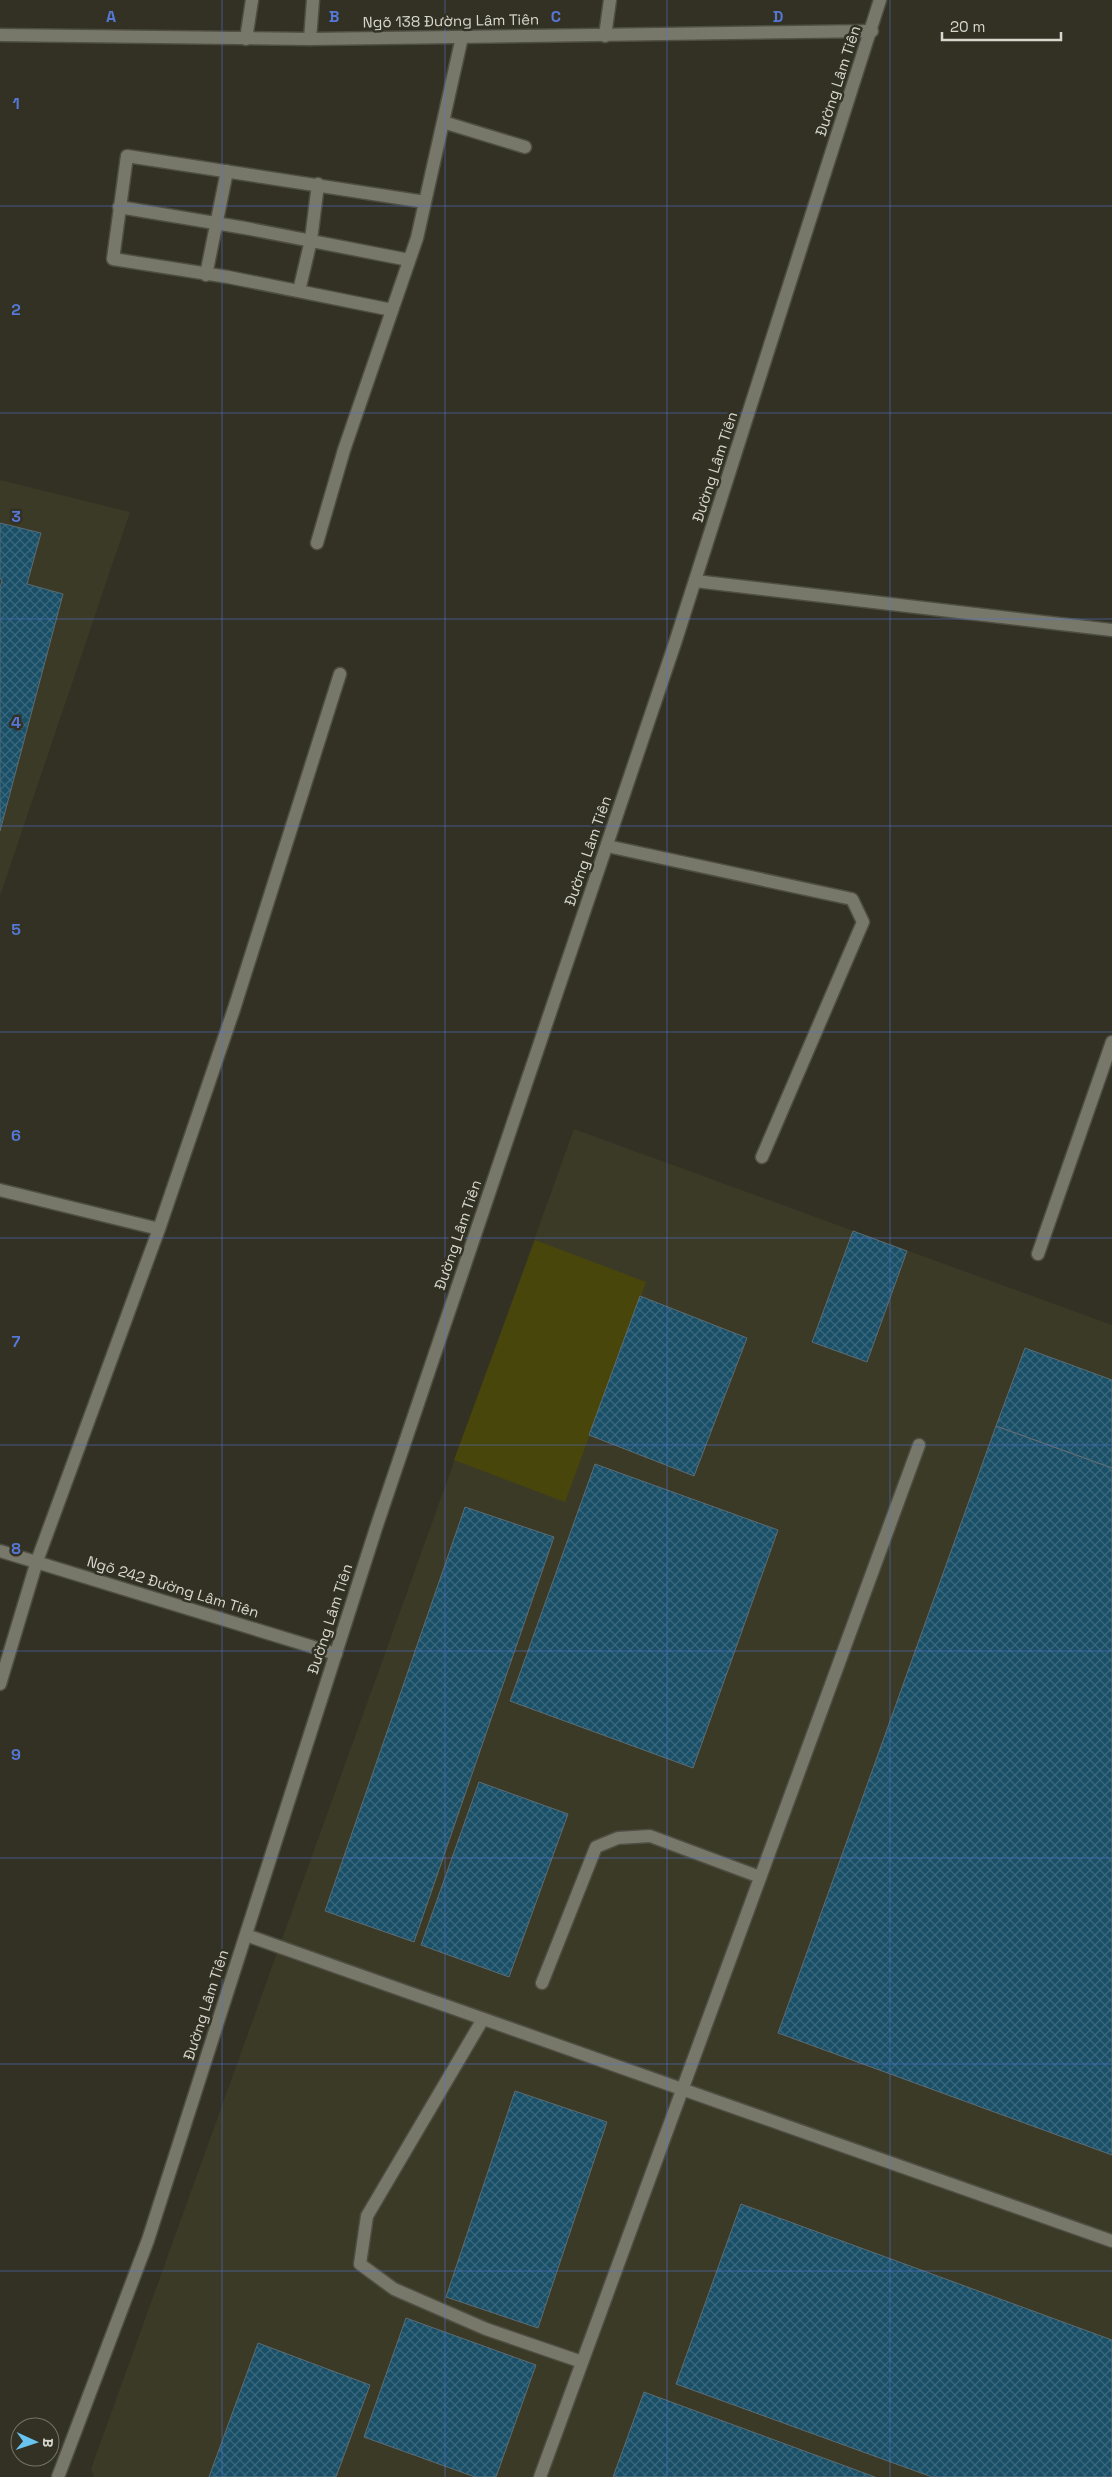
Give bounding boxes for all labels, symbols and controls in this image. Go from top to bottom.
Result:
text: A [106,6,116,27]
text: B [329,6,339,27]
text: C [551,6,561,27]
text: D [773,6,783,27]
street label: Ngõ 138 Đường Lâm Tiên [363,9,539,32]
scale bar [942,10,1061,42]
text: 20 m [950,17,985,36]
street label: Đường Lâm Tiên [811,23,864,139]
text: 1 [12,93,20,114]
text: 2 [11,299,21,320]
street label: Đường Lâm Tiên [688,409,741,525]
text: 3 [11,506,21,527]
text: 4 [11,712,21,733]
street label: Đường Lâm Tiên [560,793,615,908]
text: 5 [11,919,21,940]
text: 6 [11,1125,21,1146]
street label: Đường Lâm Tiên [430,1177,485,1292]
text: 7 [12,1331,21,1352]
text: 8 [11,1538,21,1559]
street label: Ngõ 242 Đường Lâm Tiên [85,1551,261,1622]
street label: Đường Lâm Tiên [303,1561,356,1677]
text: 9 [11,1744,21,1765]
street label: Đường Lâm Tiên [179,1947,232,2063]
north arrow [10,2417,60,2467]
text: B [39,2438,57,2448]

